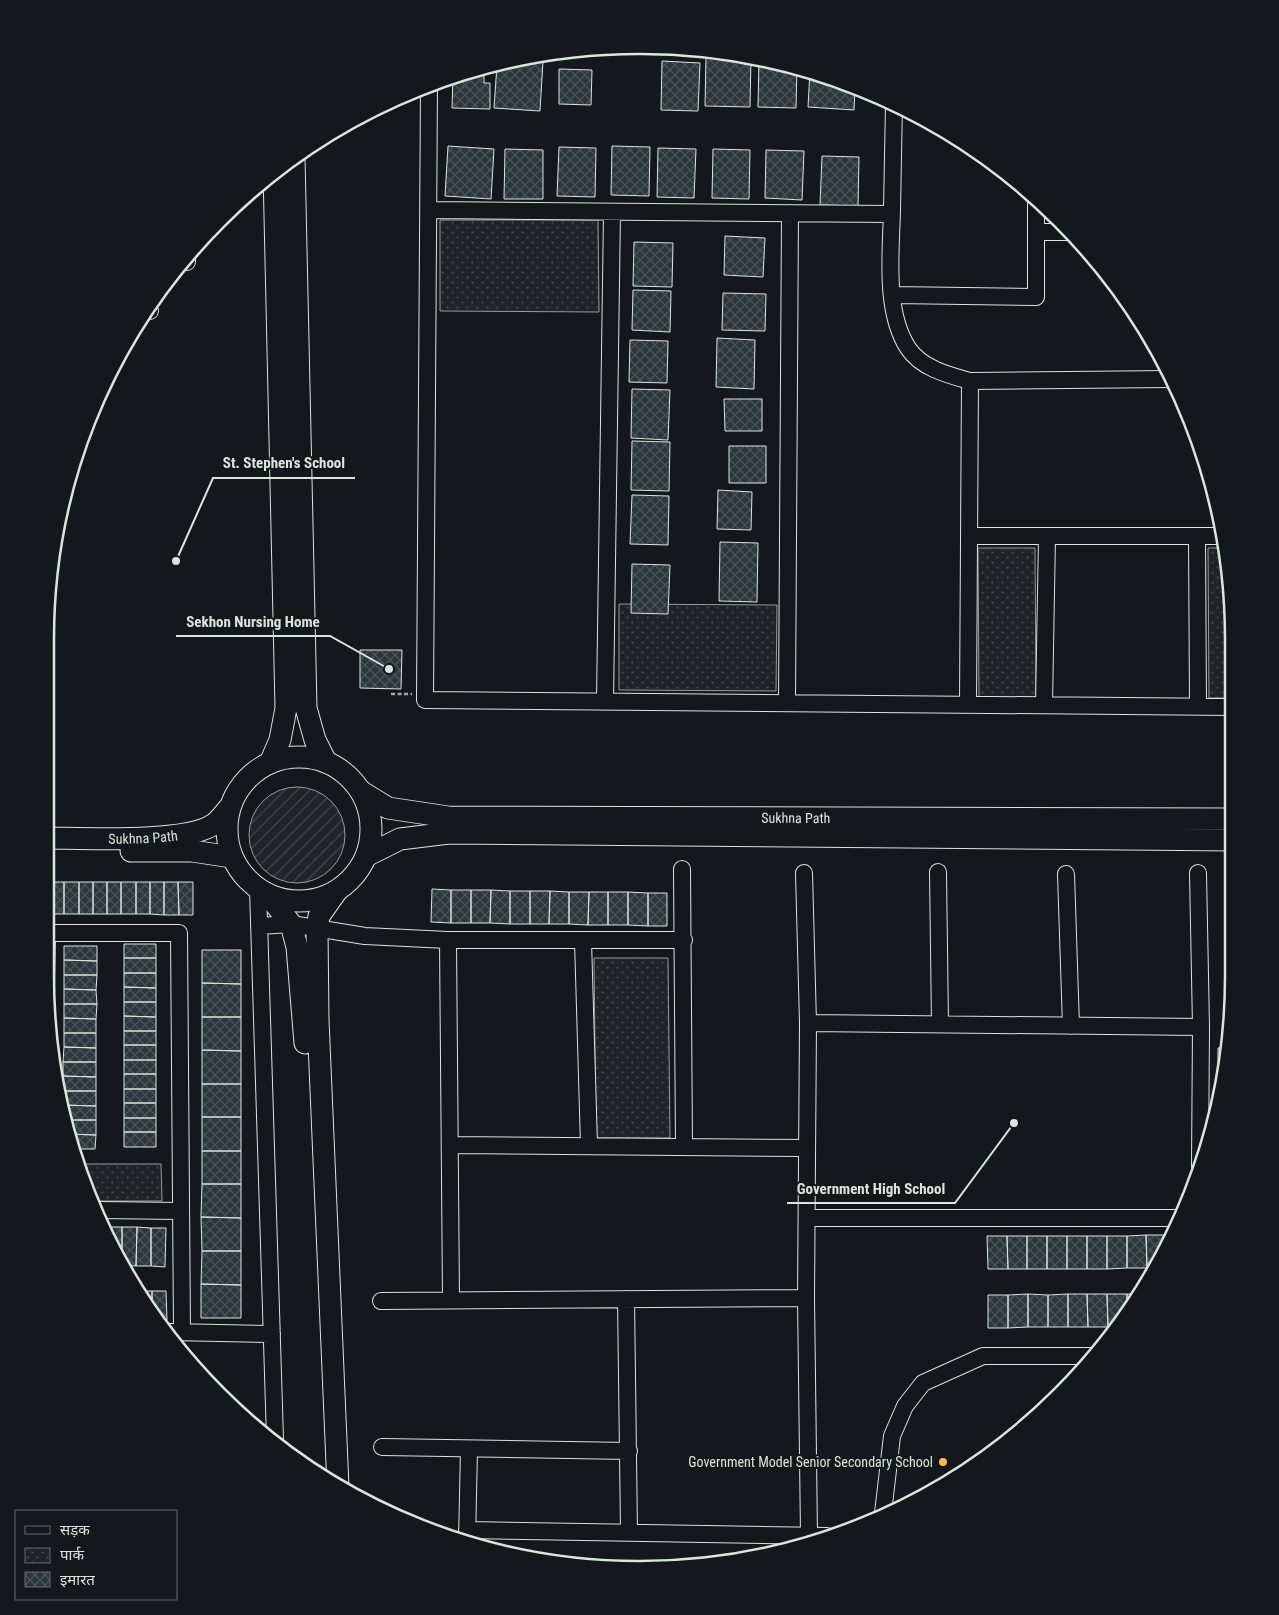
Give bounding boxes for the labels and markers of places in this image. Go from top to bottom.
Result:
callout: St. Stephen's School [213,448,355,478]
callout: Sekhon Nursing Home [176,606,330,636]
callout: Government High School [787,1173,955,1203]
place label: Government Model Senior Secondary School [688,1454,933,1470]
marker: Government Model Senior Secondary School [937,1456,949,1468]

